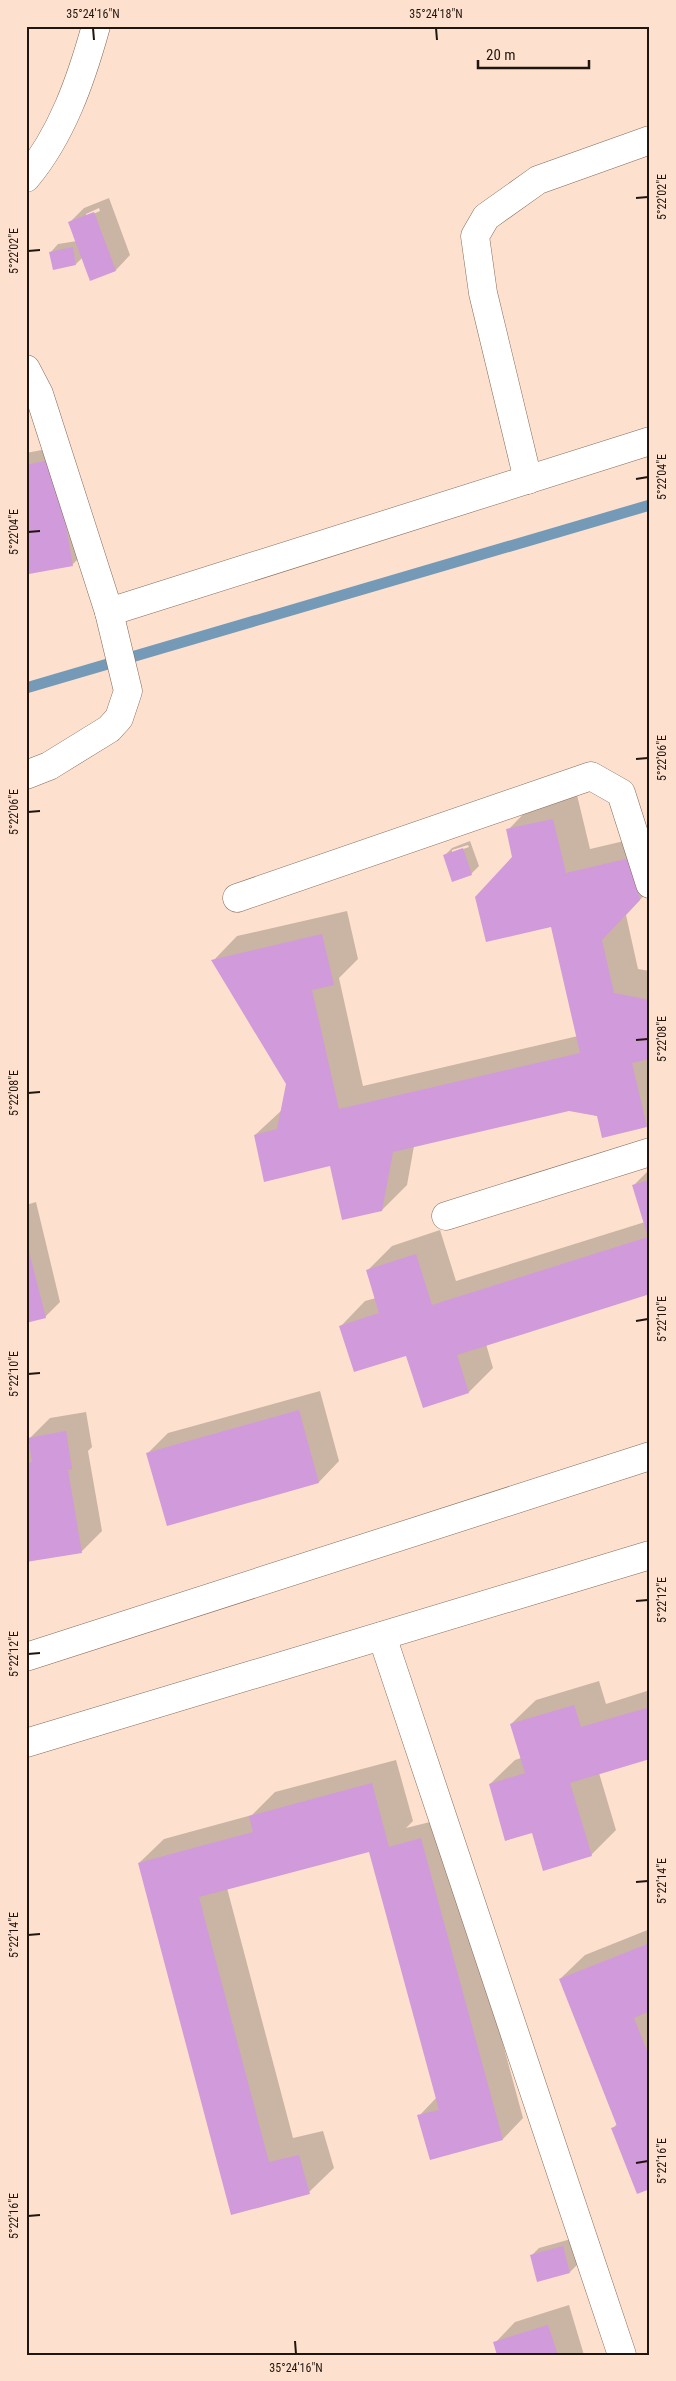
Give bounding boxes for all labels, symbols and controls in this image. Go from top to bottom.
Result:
text: 35°24'16"N [66,7,120,21]
text: 35°24'18"N [409,7,463,21]
scale bar [478,38,590,70]
text: 20 m [486,46,516,64]
text: 5°22'02"E [655,174,669,220]
text: 5°22'02"E [7,228,21,274]
text: 5°22'04"E [655,454,669,500]
text: 5°22'04"E [7,509,21,555]
text: 5°22'06"E [655,735,669,781]
text: 5°22'06"E [7,789,21,835]
text: 5°22'08"E [655,1016,669,1062]
text: 5°22'08"E [7,1070,21,1116]
text: 5°22'10"E [655,1296,669,1342]
text: 5°22'10"E [7,1351,21,1397]
text: 5°22'12"E [655,1577,669,1623]
text: 5°22'12"E [7,1631,21,1677]
text: 5°22'14"E [655,1858,669,1904]
text: 5°22'14"E [7,1912,21,1958]
text: 5°22'16"E [655,2138,669,2184]
text: 5°22'16"E [7,2193,21,2239]
text: 35°24'16"N [269,2361,323,2375]

